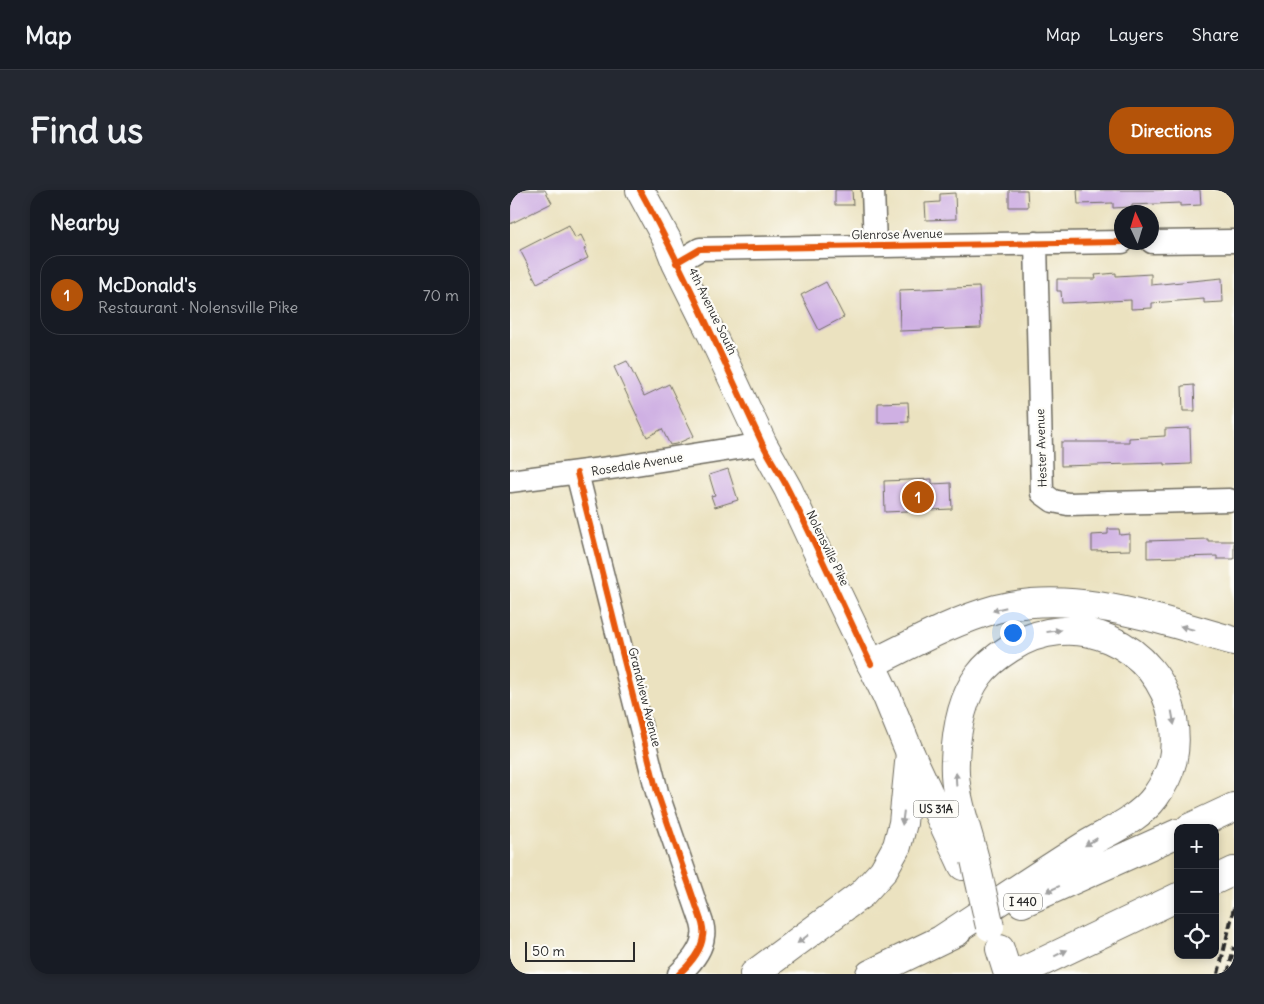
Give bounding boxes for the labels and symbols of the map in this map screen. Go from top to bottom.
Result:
north arrow [1114,205,1159,250]
street label: Glenrose Avenue [851,226,943,242]
street label: 4th Avenue South [685,265,741,357]
street label: Hester Avenue [1032,408,1050,488]
street label: Rosedale Avenue [590,449,684,479]
pin: 1 [902,478,934,516]
street label: Nolensville Pike [803,508,853,588]
one-way arrow [992,605,1007,613]
your location [1000,620,1026,646]
one-way arrow [1180,624,1195,632]
one-way arrow [1046,627,1062,635]
street label: Grandview Avenue [625,646,665,748]
one-way arrow [1169,710,1177,726]
one-way arrow [951,771,959,787]
road number: US 31A [914,800,958,818]
one-way arrow [899,811,907,827]
one-way arrow [1084,838,1099,846]
one-way arrow [1046,885,1060,893]
road number: I 440 [1004,894,1042,910]
one-way arrow [796,934,810,944]
scale bar [525,939,635,962]
one-way arrow [1054,949,1068,957]

